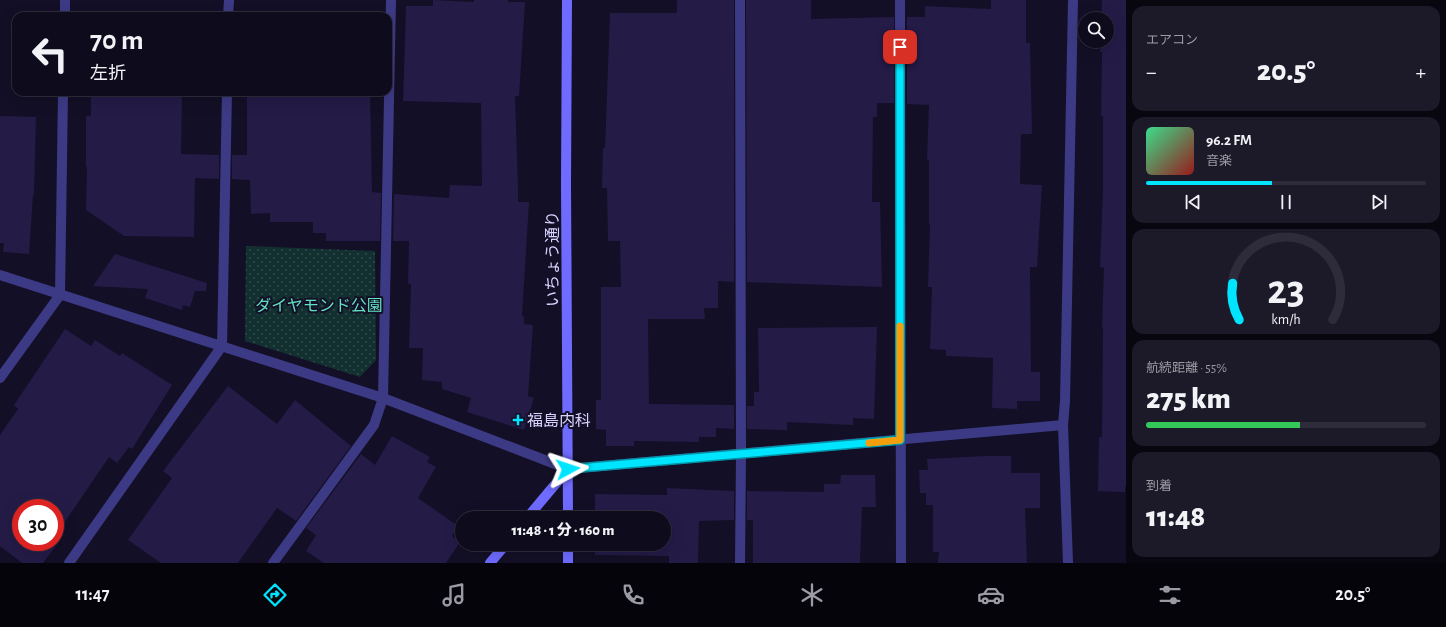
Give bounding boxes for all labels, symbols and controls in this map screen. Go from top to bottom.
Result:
map controls [1078,12,1114,48]
button: search [1078,12,1114,48]
text: 70 m [90,27,144,55]
icon: left [24,28,76,80]
pin [883,30,917,64]
text: エアコン [1146,34,1198,47]
icon: arrive [889,36,911,58]
text: 20.5° [1257,56,1315,86]
text: − [1146,61,1157,83]
text: + [1415,61,1426,83]
text: 左折 [90,65,126,83]
text: 96.2 FM [1206,133,1252,148]
text: 音楽 [1206,155,1232,168]
icon: previous [1182,191,1204,213]
icon: pause [1275,191,1297,213]
icon: next [1368,191,1390,213]
street label: いちょう通り [544,211,561,307]
text: 23 [1267,269,1305,310]
park label: ダイヤモンド公園 [255,297,383,314]
text: km/h [1271,312,1301,326]
text: 航続距離 · 55% [1146,362,1227,375]
text: 275 km [1146,384,1231,414]
place label: 福島内科 [527,412,591,429]
marker: 福島内科 [512,414,524,426]
position arrow [547,448,589,490]
text: 到着 [1146,480,1172,493]
speed limit sign: 30 [12,499,64,551]
text: 11:48 [1146,502,1205,532]
text: 11:48 · 1 分 · 160 m [512,523,614,538]
icon: directions [261,581,289,609]
icon: music [440,581,468,609]
icon: phone [619,581,647,609]
icon: climate [798,581,826,609]
icon: car [977,581,1005,609]
icon: filters [1156,581,1184,609]
text: 11:47 [76,586,109,604]
text: 20.5° [1335,586,1370,604]

